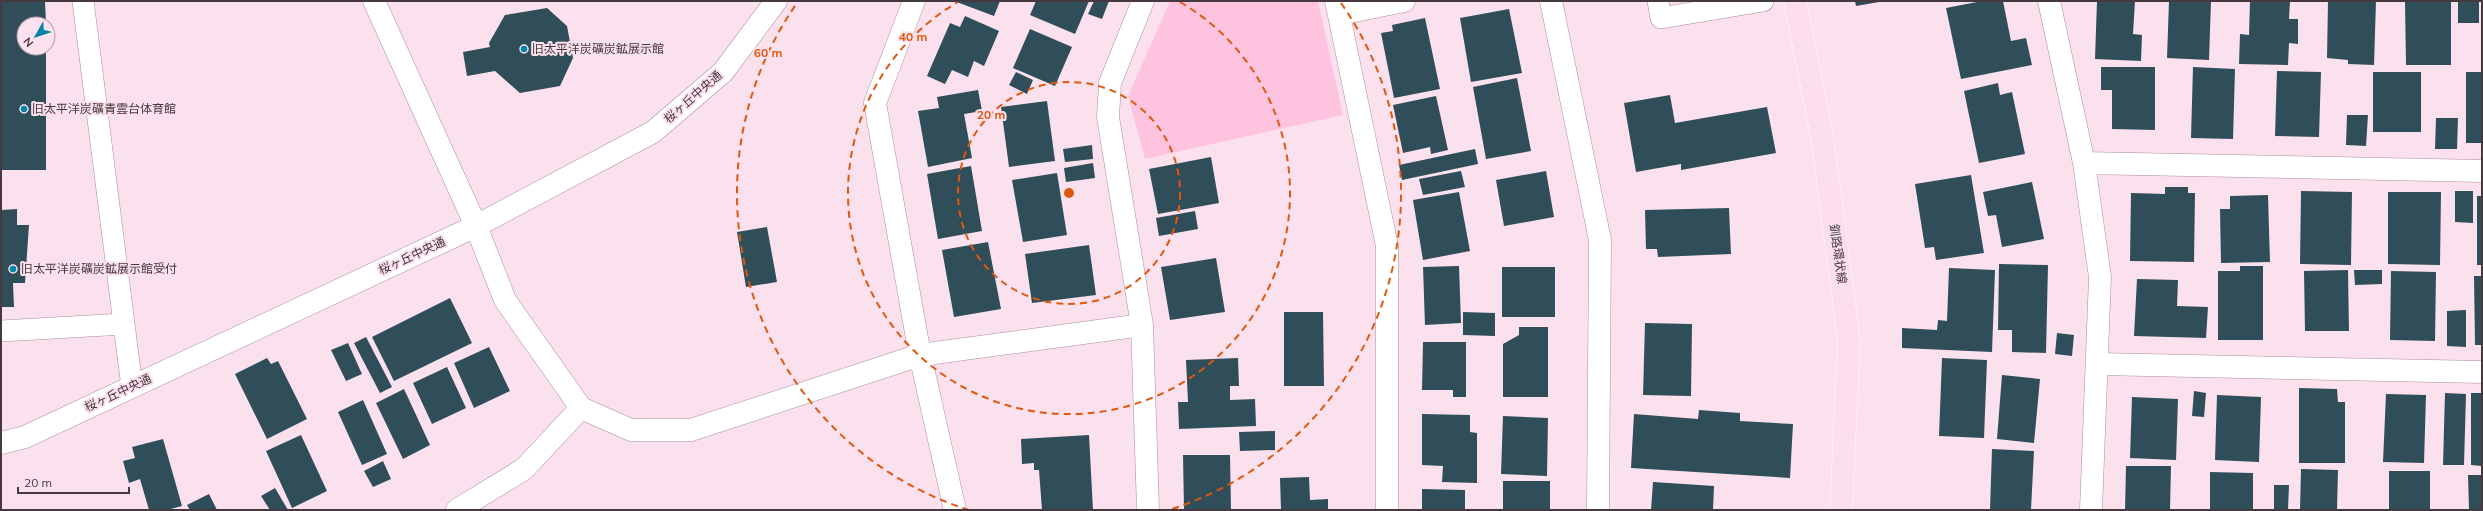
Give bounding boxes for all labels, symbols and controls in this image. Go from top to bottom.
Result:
north arrow [16,16,56,56]
text: 40 m [899,29,927,44]
text: N [20,35,36,50]
place label: 旧太平洋炭礦炭鉱展示館 [532,41,664,56]
marker: 旧太平洋炭礦炭鉱展示館 [519,44,529,54]
text: 60 m [754,45,782,60]
street label: 桜ヶ丘中央通 [661,67,725,126]
place label: 旧太平洋炭礦青雲台体育館 [32,101,176,116]
marker: 旧太平洋炭礦青雲台体育館 [19,104,29,114]
text: 20 m [977,107,1005,122]
centre of rings [1062,186,1076,200]
street label: 釧路環状線 [1827,223,1850,285]
street label: 桜ヶ丘中央通 [376,234,448,278]
place label: 旧太平洋炭礦炭鉱展示館受付 [21,261,177,276]
marker: 旧太平洋炭礦炭鉱展示館受付 [8,264,18,274]
street label: 桜ヶ丘中央通 [82,371,154,415]
scale bar [18,469,129,495]
text: 20 m [24,475,52,490]

